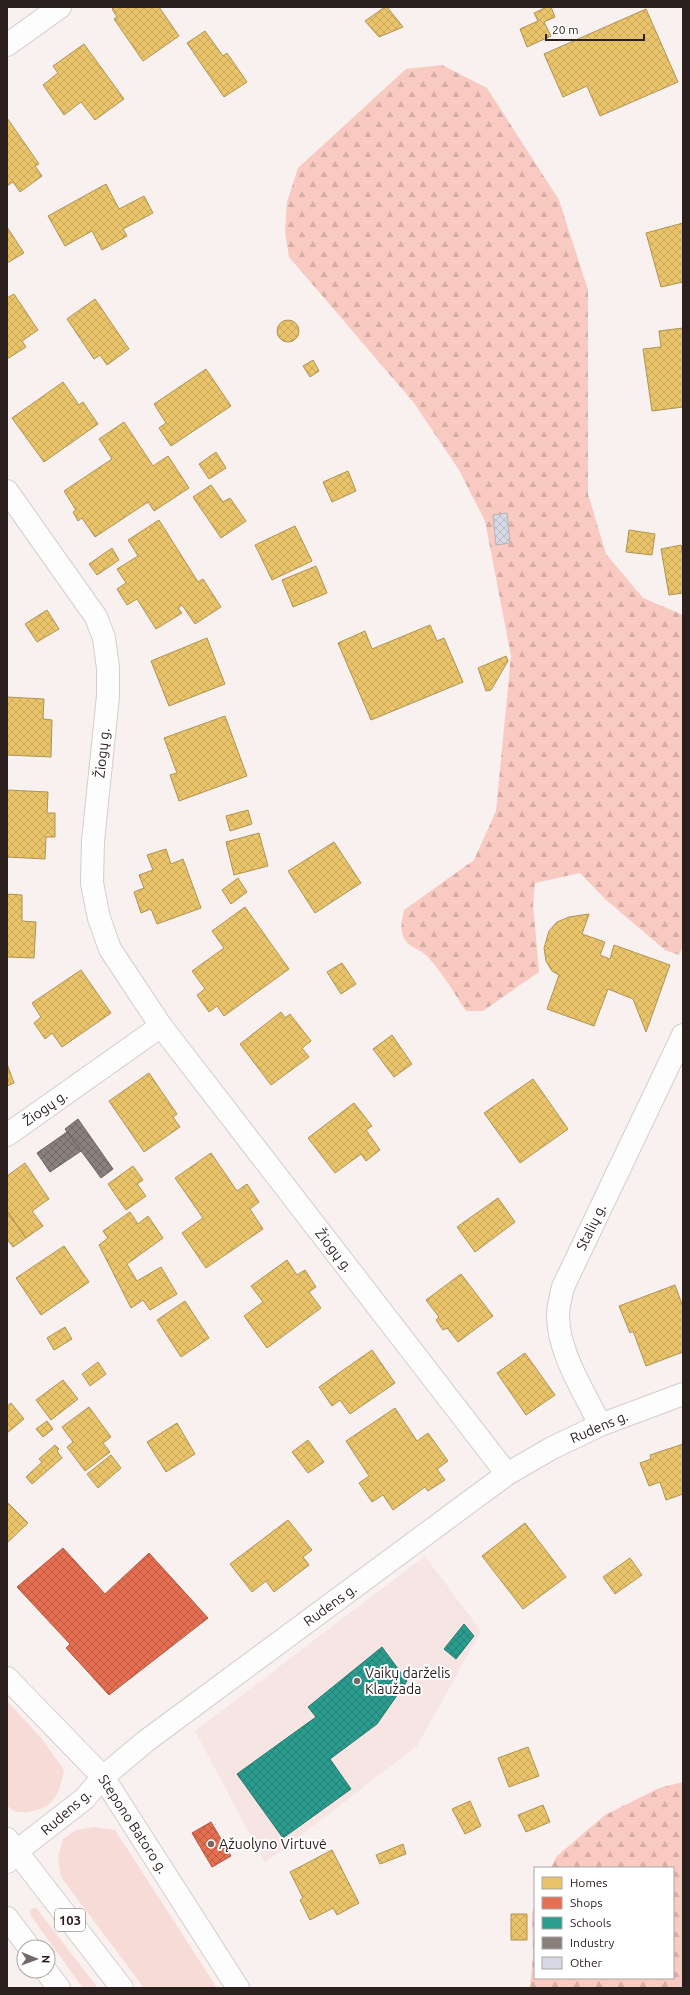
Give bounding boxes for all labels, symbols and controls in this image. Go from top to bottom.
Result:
scale bar [546,16,644,42]
text: 20 m [552,23,579,36]
street label: Žiogų g. [90,727,113,779]
street label: Žiogų g. [19,1086,70,1129]
street label: Stalių g. [573,1201,609,1253]
street label: Žiogų g. [312,1225,357,1275]
street label: Rudens g. [568,1408,630,1446]
street label: Rudens g. [300,1580,360,1630]
place label: Vaikų darželis Klaužada [365,1665,450,1697]
marker: Vaikų darželis Klaužada [352,1676,362,1686]
street label: Stepono Batoro g. [95,1772,171,1876]
street label: Rudens g. [38,1786,94,1838]
place label: Ąžuolyno Virtuvė [219,1836,327,1852]
marker: Ąžuolyno Virtuvė [206,1839,216,1849]
legend [534,1867,674,1979]
text: Homes [570,1876,608,1889]
text: Shops [570,1896,602,1909]
road number: 103 [55,1909,85,1931]
text: Schools [570,1916,611,1929]
text: Industry [570,1936,615,1949]
north arrow [16,1939,56,1979]
text: N [40,1955,52,1963]
text: Other [570,1956,603,1969]

